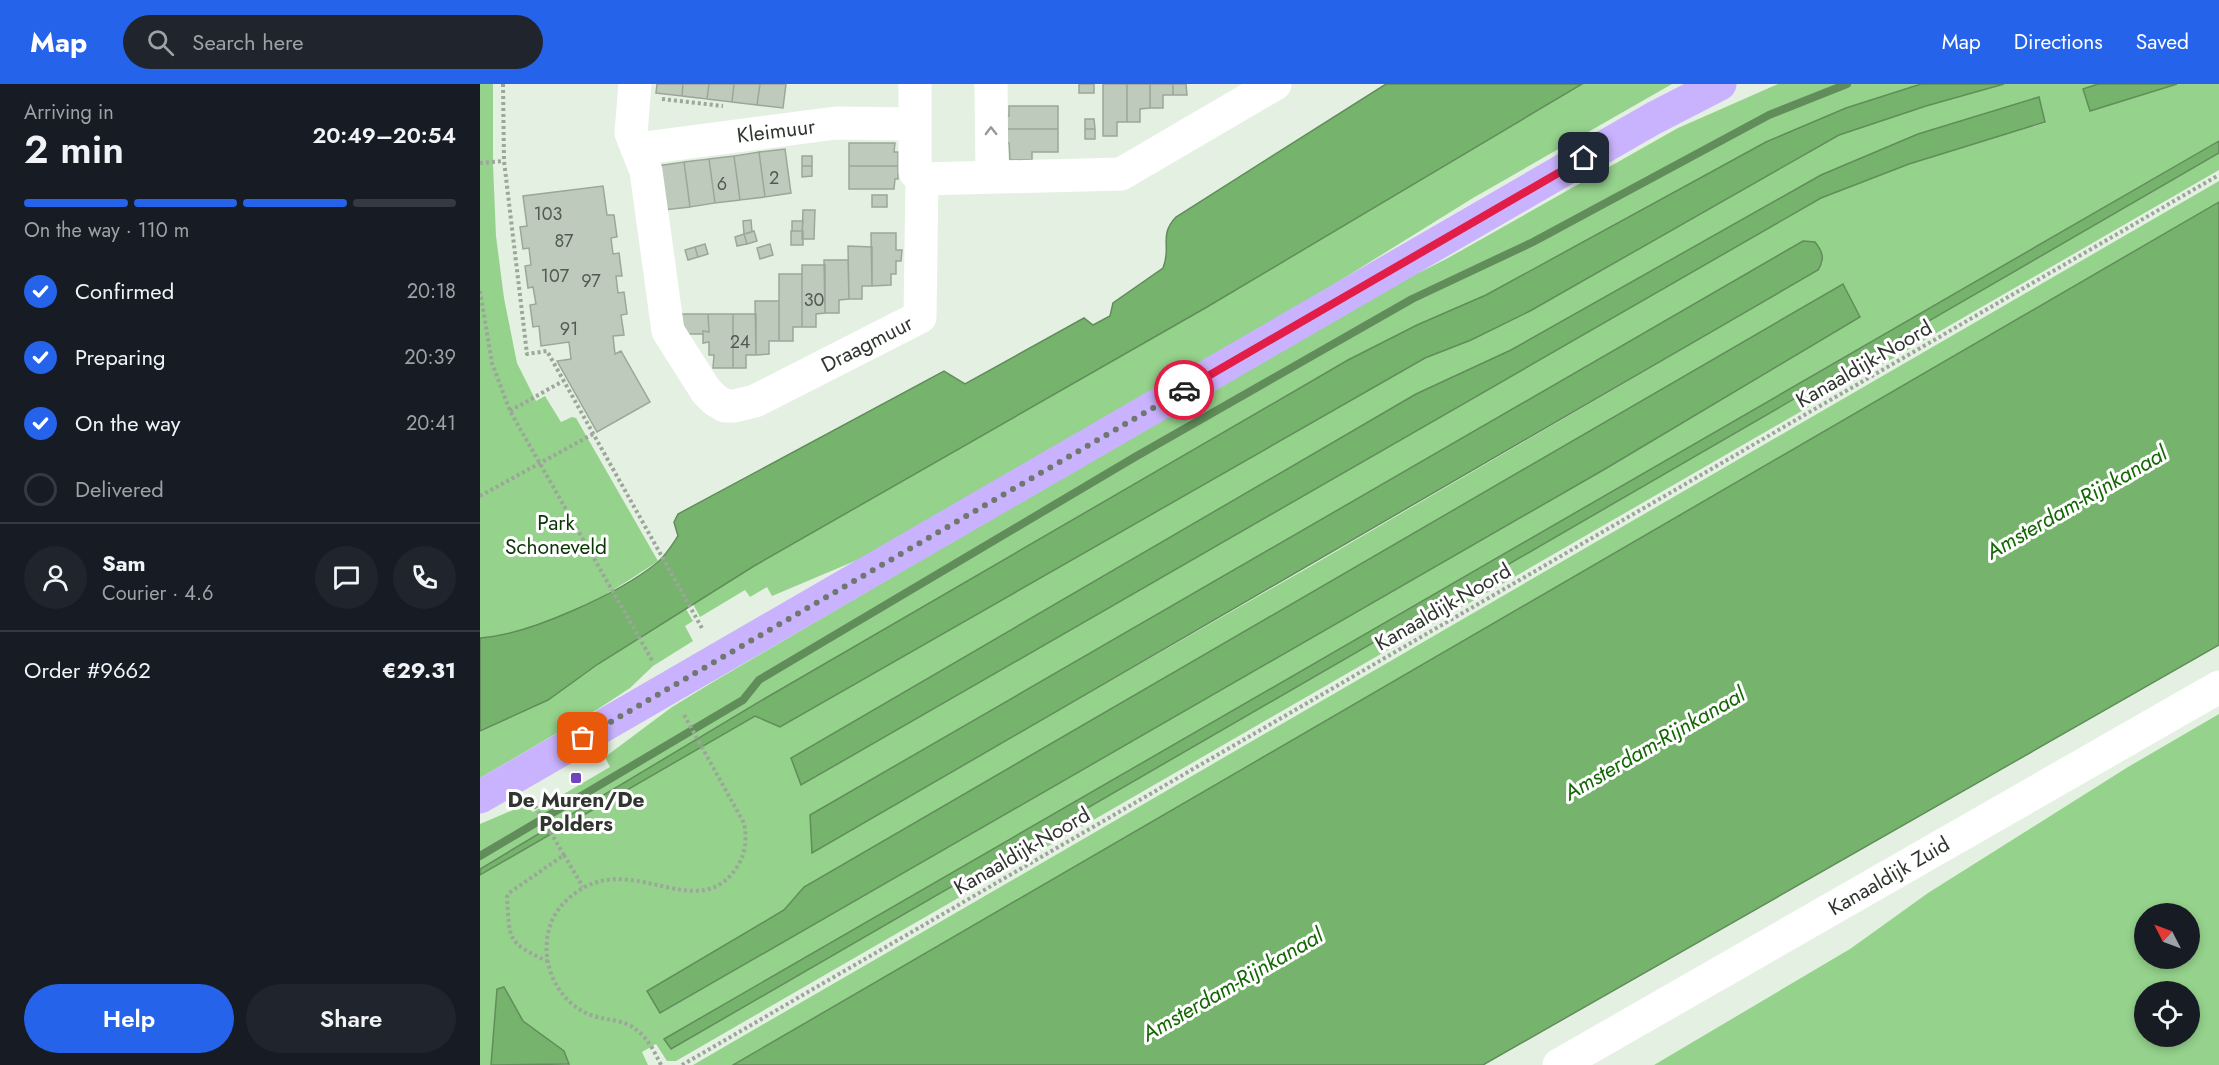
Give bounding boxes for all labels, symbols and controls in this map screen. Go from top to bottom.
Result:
search box [123,15,543,69]
text: Map [30,22,87,63]
icon: search [144,26,177,59]
text: Search here [192,26,304,58]
text: Map [1942,27,1981,57]
text: Directions [2014,27,2103,57]
text: Saved [2136,27,2189,57]
text: Arriving in [24,98,114,127]
street label: Kleimuur [735,111,818,151]
text: 20:49–20:54 [312,119,456,151]
text: 2 min [24,121,124,178]
one-way arrow [985,126,997,135]
pin [1558,132,1609,183]
icon: home [1567,141,1600,174]
house number: 2 [769,165,779,191]
house number: 6 [717,171,727,197]
house number: 103 [534,201,563,227]
text: On the way · 110 m [24,216,189,245]
house number: 87 [554,228,574,254]
house number: 107 [541,263,570,289]
house number: 97 [581,268,601,294]
icon: check [24,275,57,308]
text: Confirmed [75,275,174,307]
text: 20:18 [407,277,456,306]
house number: 30 [804,287,825,313]
street label: Draagmuur [816,308,919,380]
street label: Kanaaldijk-Noord [1790,313,1938,415]
house number: 91 [560,316,578,342]
house number: 24 [730,329,750,355]
icon: check [24,341,57,374]
text: Preparing [75,341,166,373]
text: 20:39 [404,343,456,372]
courier [1154,360,1214,420]
icon: car [1168,374,1201,407]
icon: check [24,407,57,440]
text: On the way [75,407,180,439]
text: 20:41 [406,409,456,438]
water label: Amsterdam-Rijnkanaal [1979,437,2173,567]
text: Delivered [75,473,164,505]
park label: Park Schoneveld [505,508,607,562]
button: person [24,546,87,609]
button: chat [315,546,378,609]
button: phone [393,546,456,609]
text: Sam [102,547,146,579]
street label: Kanaaldijk-Noord [1369,556,1517,658]
text: Courier · 4.6 [102,579,214,608]
text: Order #9662 [24,654,151,686]
text: €29.31 [382,654,456,686]
water label: Amsterdam-Rijnkanaal [1557,678,1751,808]
pin [557,712,608,763]
icon: bag [566,721,599,754]
marker: De Muren/De Polders [569,771,583,785]
place label: De Muren/De Polders [507,785,645,839]
street label: Kanaaldijk-Noord [948,800,1096,902]
street label: Kanaaldijk Zuid [1823,829,1955,923]
north arrow [2134,903,2200,969]
map controls [2134,903,2200,1047]
water label: Amsterdam-Rijnkanaal [1135,919,1329,1049]
button: locate [2134,981,2200,1047]
button: Help [24,984,234,1053]
button: Share [246,984,456,1053]

